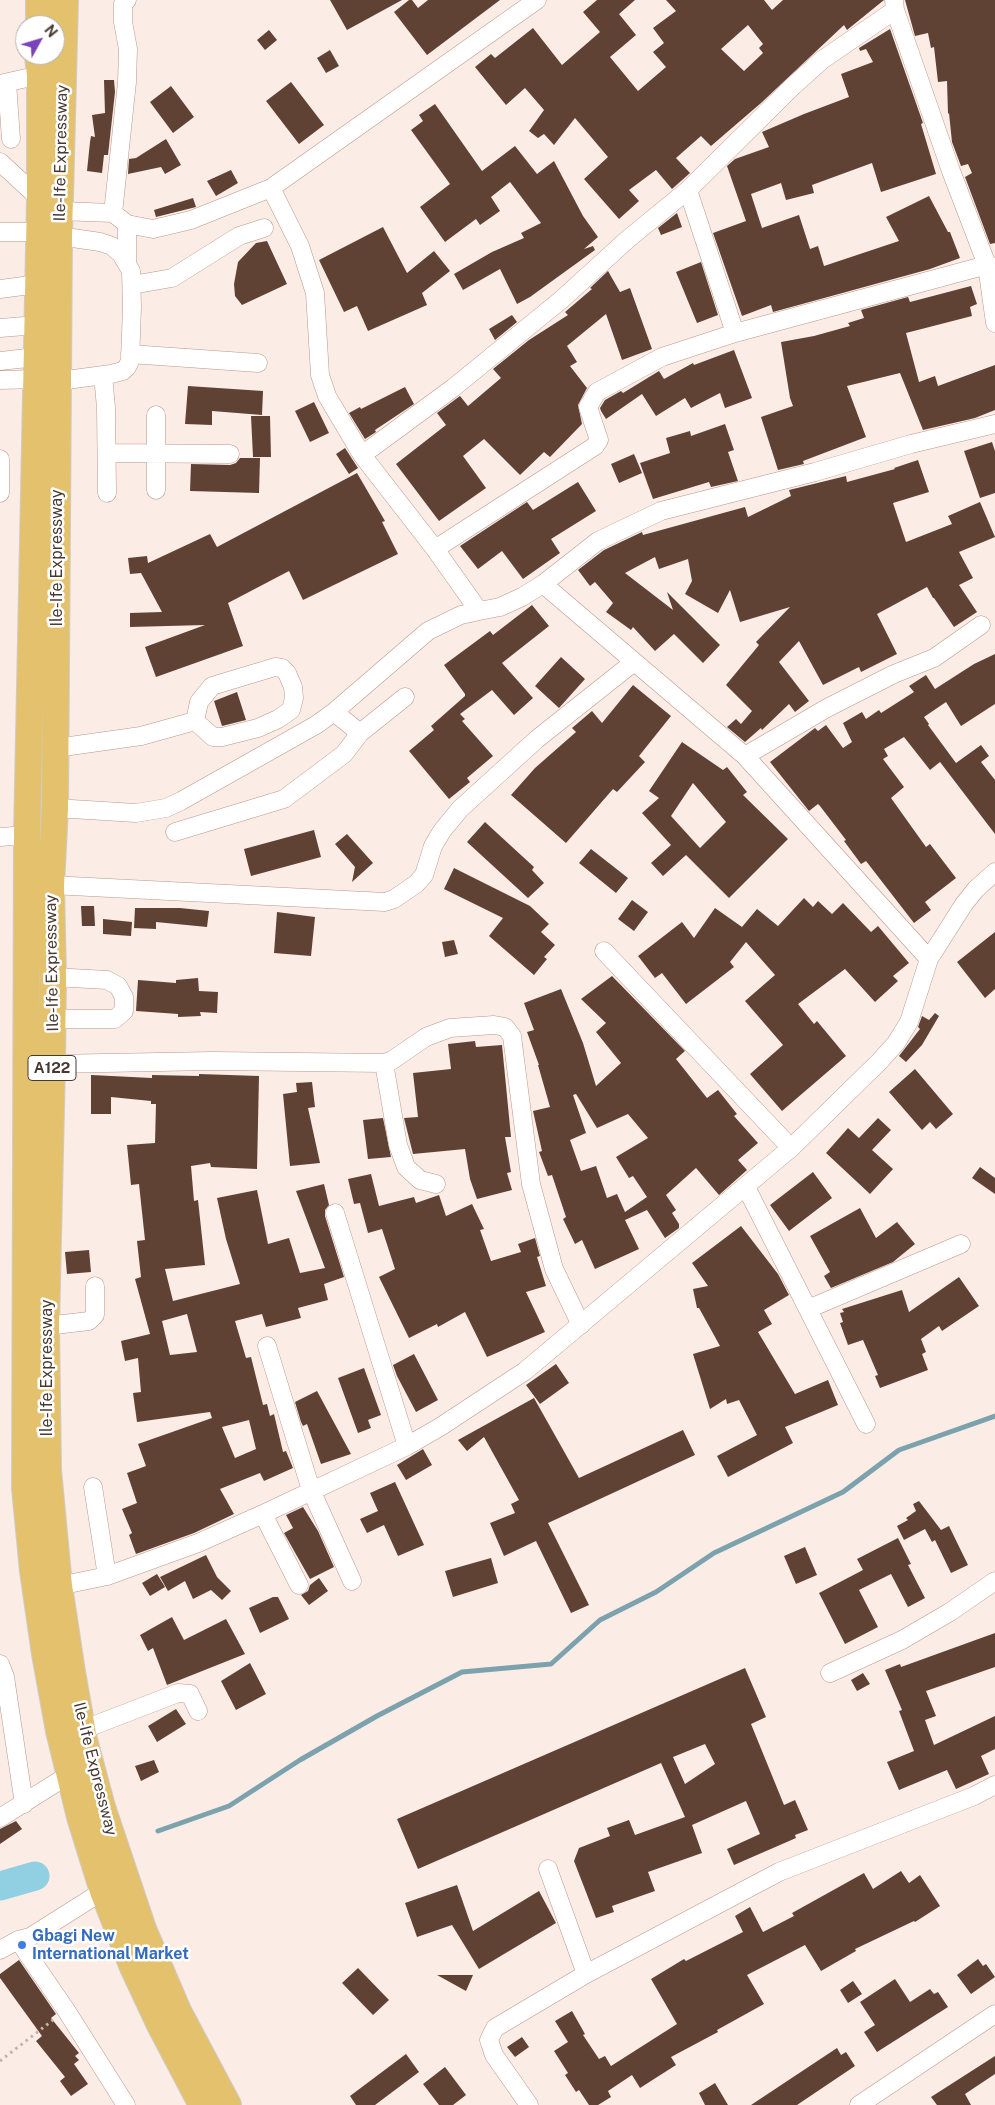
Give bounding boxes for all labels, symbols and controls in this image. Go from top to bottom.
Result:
north arrow [15,15,65,65]
text: N [41,22,61,40]
street label: Ile-Ife Expressway [50,84,72,222]
street label: Ile-Ife Expressway [47,490,67,626]
street label: Ile-Ife Expressway [41,894,63,1032]
road number: A122 [28,1056,76,1080]
street label: Ile-Ife Expressway [37,1300,57,1436]
street label: Ile-Ife Expressway [69,1700,121,1838]
place label: Gbagi New International Market [32,1926,189,1964]
marker: Gbagi New International Market [16,1939,28,1951]

